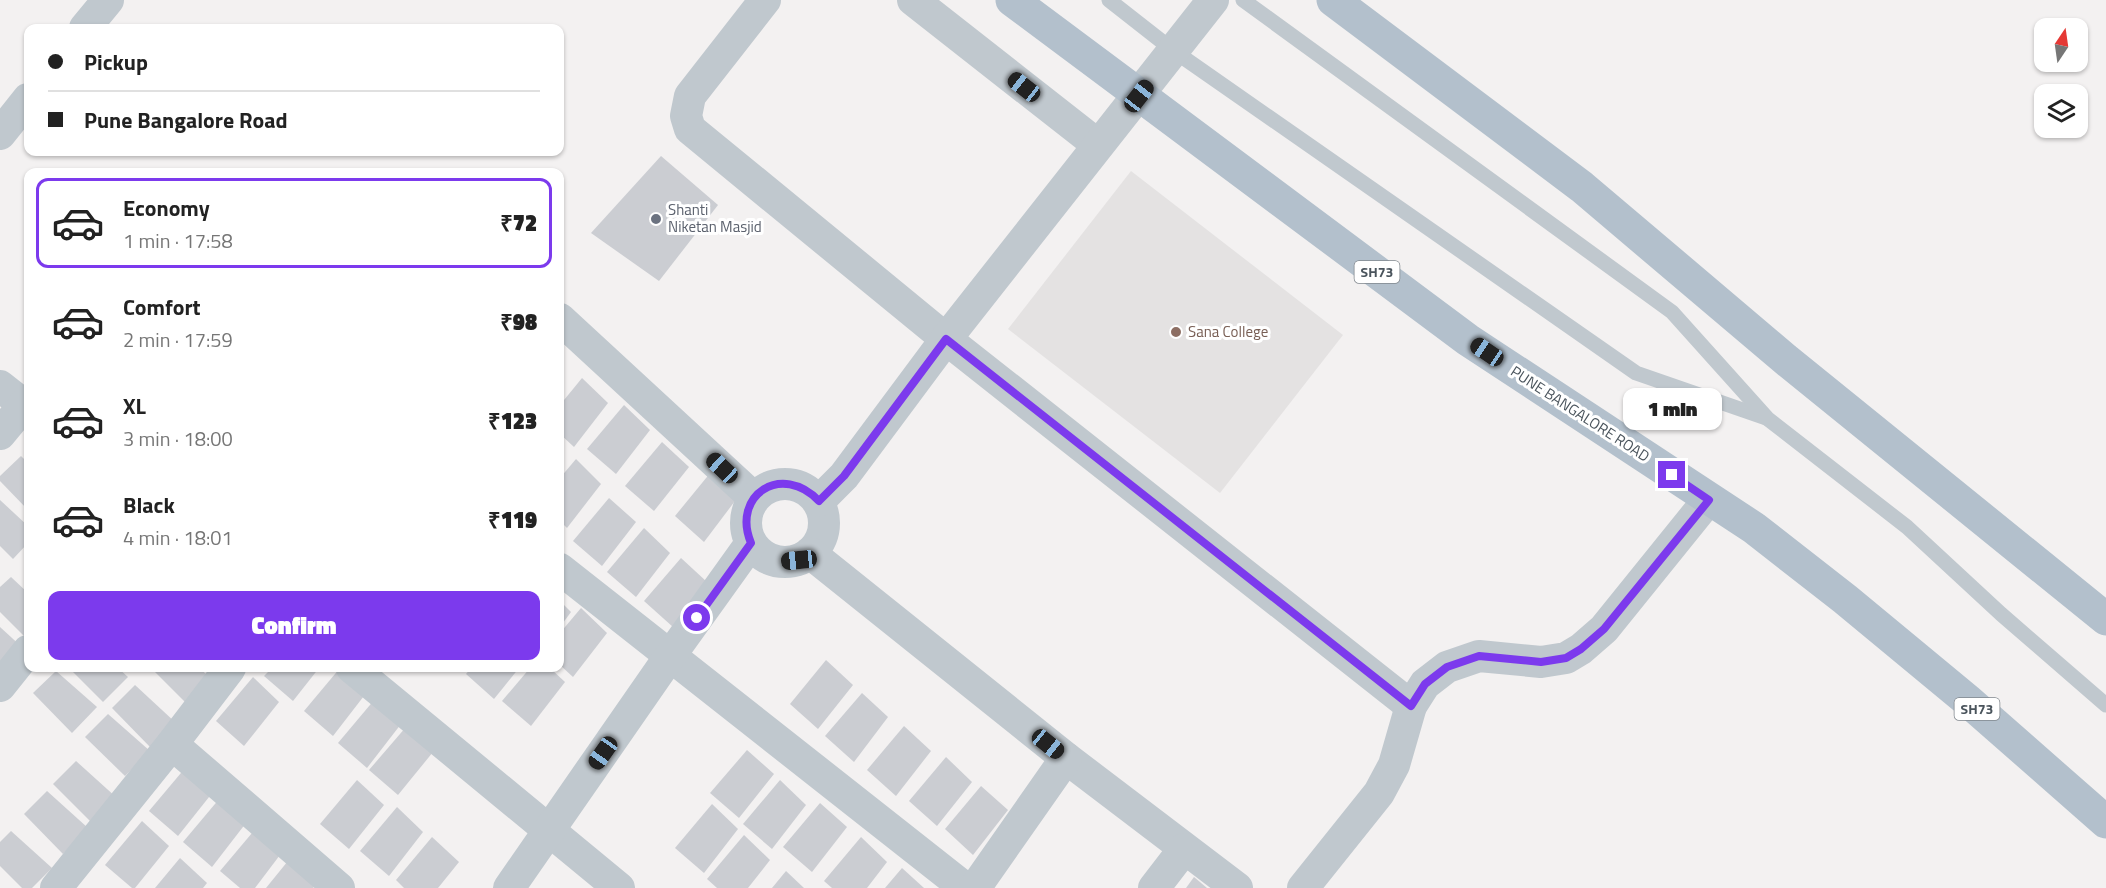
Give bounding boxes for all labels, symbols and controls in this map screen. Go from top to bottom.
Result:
north arrow [2034,18,2088,72]
map controls [2034,18,2088,138]
text: Pickup [84,45,148,79]
car [1004,69,1044,105]
car [1121,76,1157,116]
button: layers [2034,84,2088,138]
text: Pune Bangalore Road [84,103,288,137]
text: Economy [123,191,210,225]
icon: car [51,196,105,250]
place label: Shanti Niketan Masjid [668,198,762,238]
text: ₹72 [500,206,537,240]
marker: Shanti Niketan Masjid [649,212,663,226]
text: 1 min · 17:58 [123,225,233,256]
road number: SH73 [1354,261,1400,283]
text: Comfort [123,290,201,324]
icon: car [51,295,105,349]
text: ₹98 [500,305,537,339]
place label: Sana College [1188,320,1268,343]
text: 2 min · 17:59 [123,324,233,355]
marker: Sana College [1169,325,1183,339]
car [1467,334,1507,370]
street label: PUNE BANGALORE ROAD [1506,360,1654,467]
callout: 1 min [1622,388,1722,430]
text: XL [123,389,146,423]
text: 1 min [1648,393,1697,424]
icon: car [51,394,105,448]
text: ₹123 [488,404,537,438]
text: 3 min · 18:00 [123,423,233,454]
car [703,449,741,487]
route end [1658,461,1685,488]
text: Black [123,488,175,522]
icon: car [51,493,105,547]
text: ₹119 [488,503,537,537]
text: 4 min · 18:01 [123,522,233,553]
car [780,549,818,571]
button: Confirm [48,591,540,660]
route start [683,604,710,631]
road number: SH73 [1954,698,2000,720]
car [1028,726,1068,762]
car [585,733,621,773]

